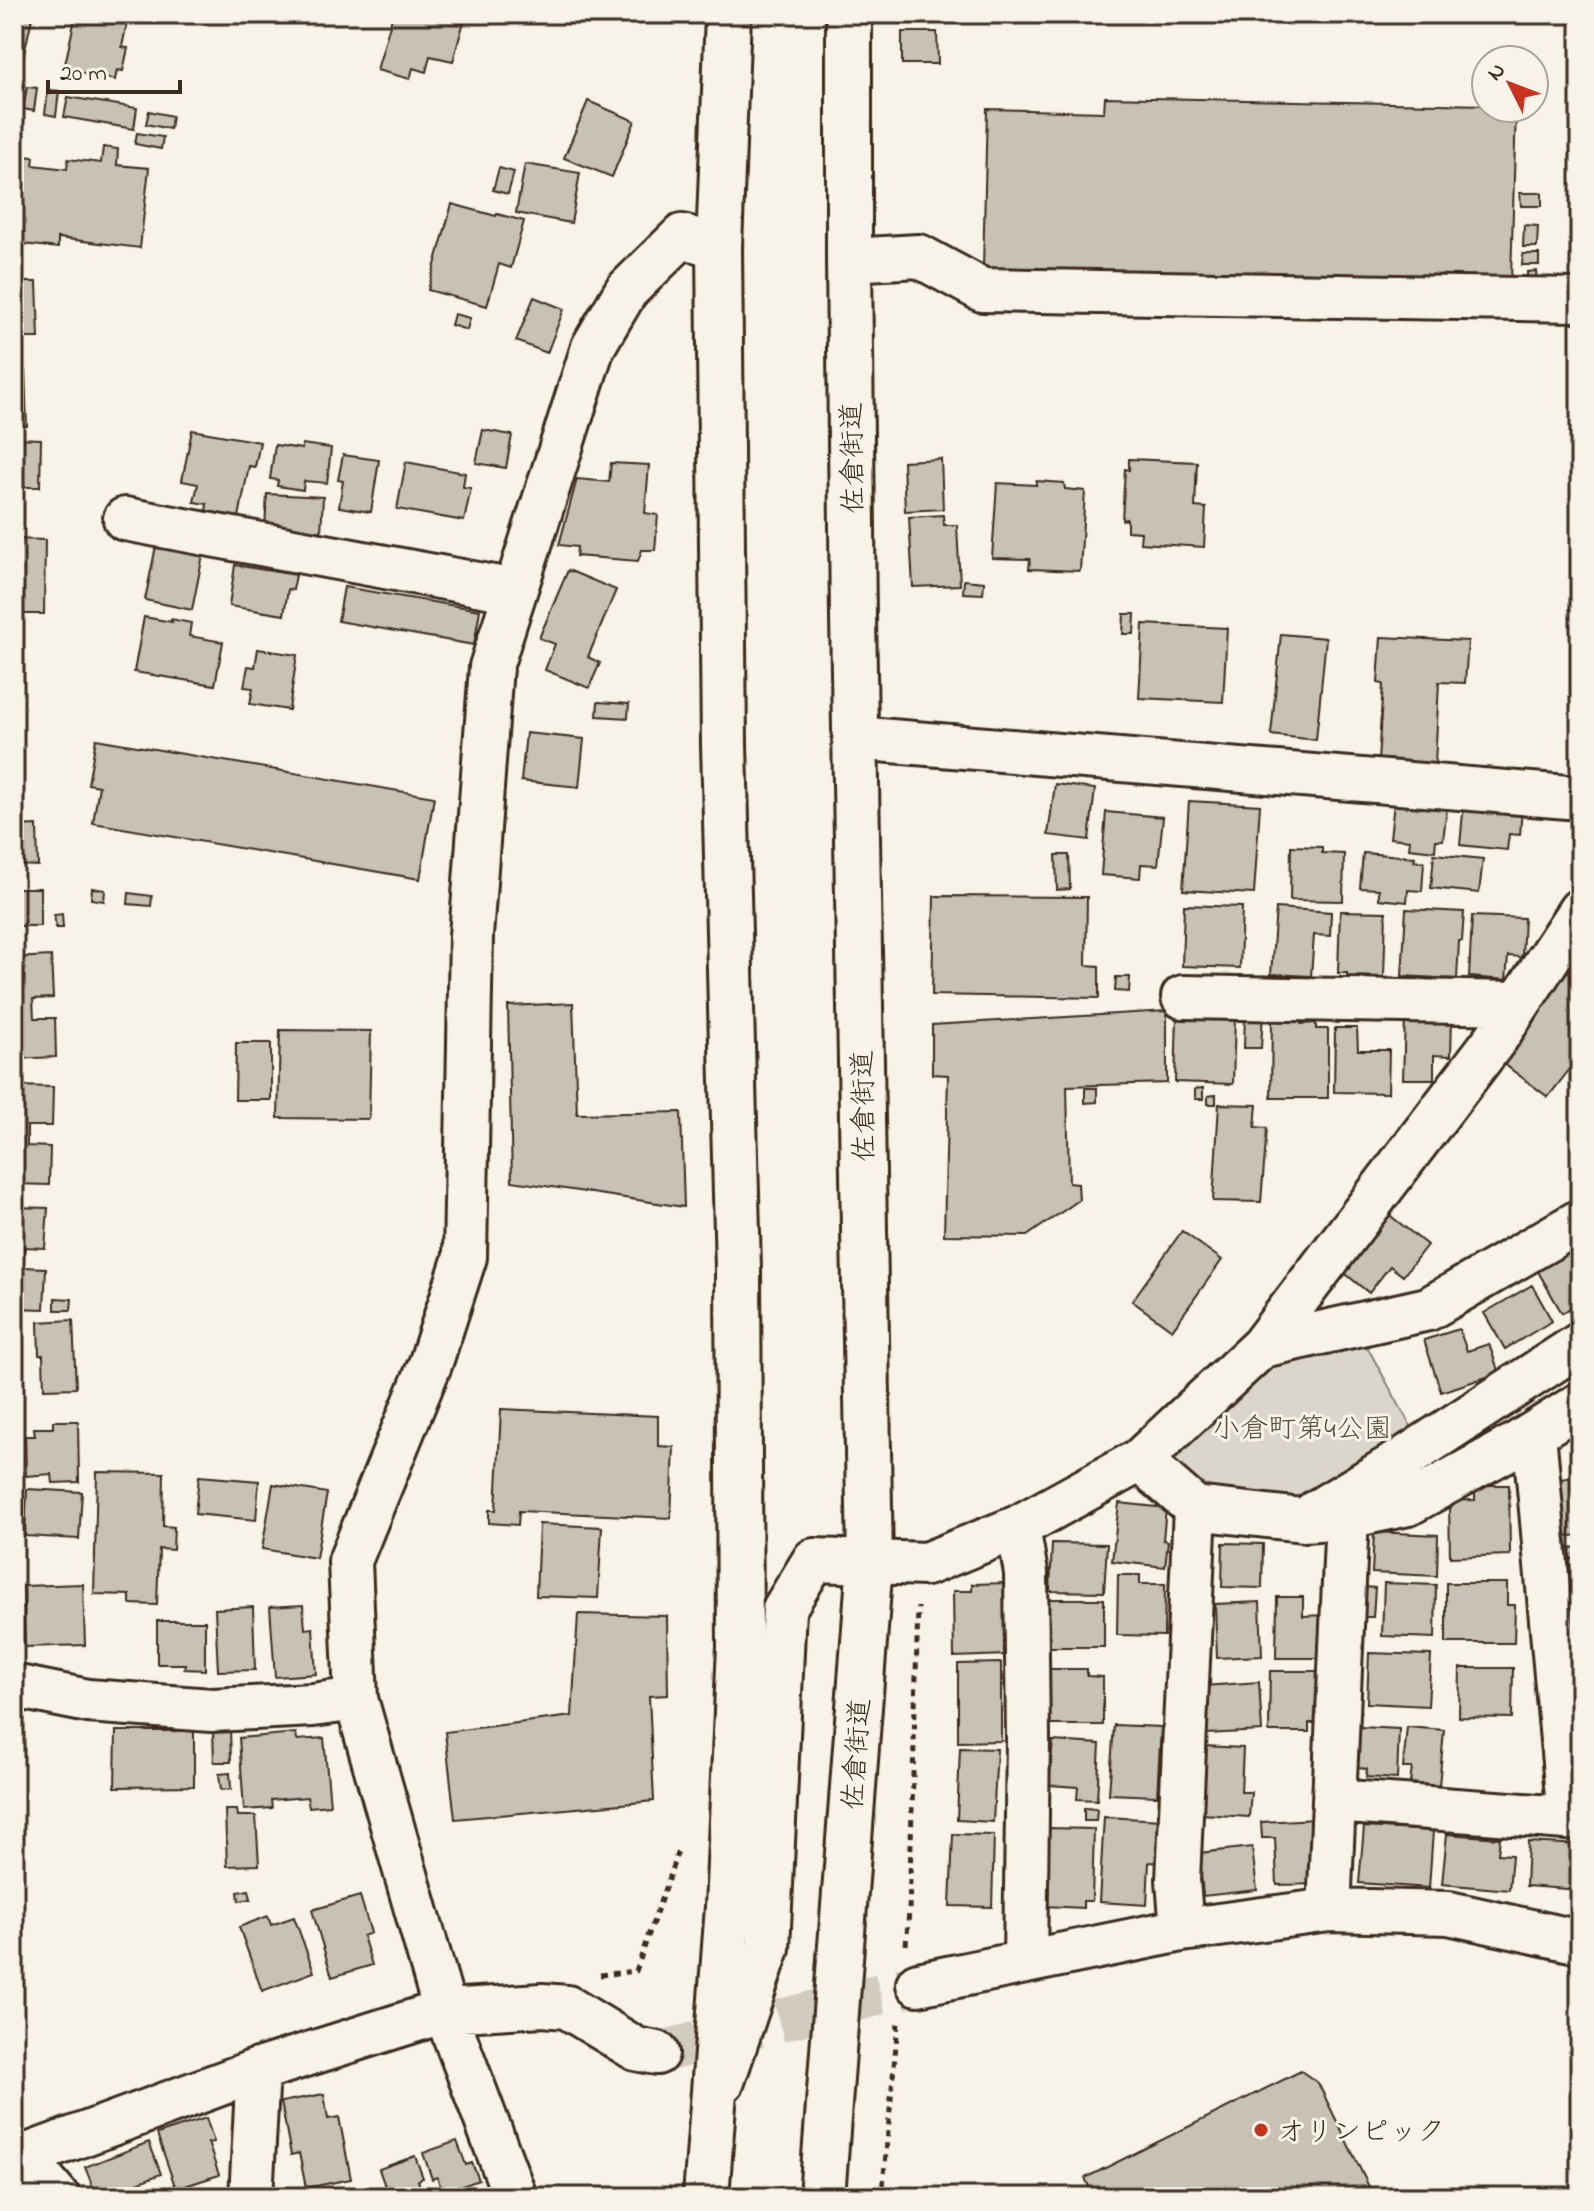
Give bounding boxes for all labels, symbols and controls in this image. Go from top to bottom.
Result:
scale bar [48,44,180,94]
north arrow [1470,44,1550,124]
text: N [1481,56,1514,89]
text: 20 m [60,57,107,92]
street label: 佐倉街道 [833,402,876,514]
street label: 佐倉街道 [844,1050,887,1162]
park label: 小倉町第4公園 [1212,1410,1392,1451]
street label: 佐倉街道 [834,1697,883,1812]
place label: オリンピック [1277,2113,1445,2154]
marker: オリンピック [1252,2121,1270,2139]

